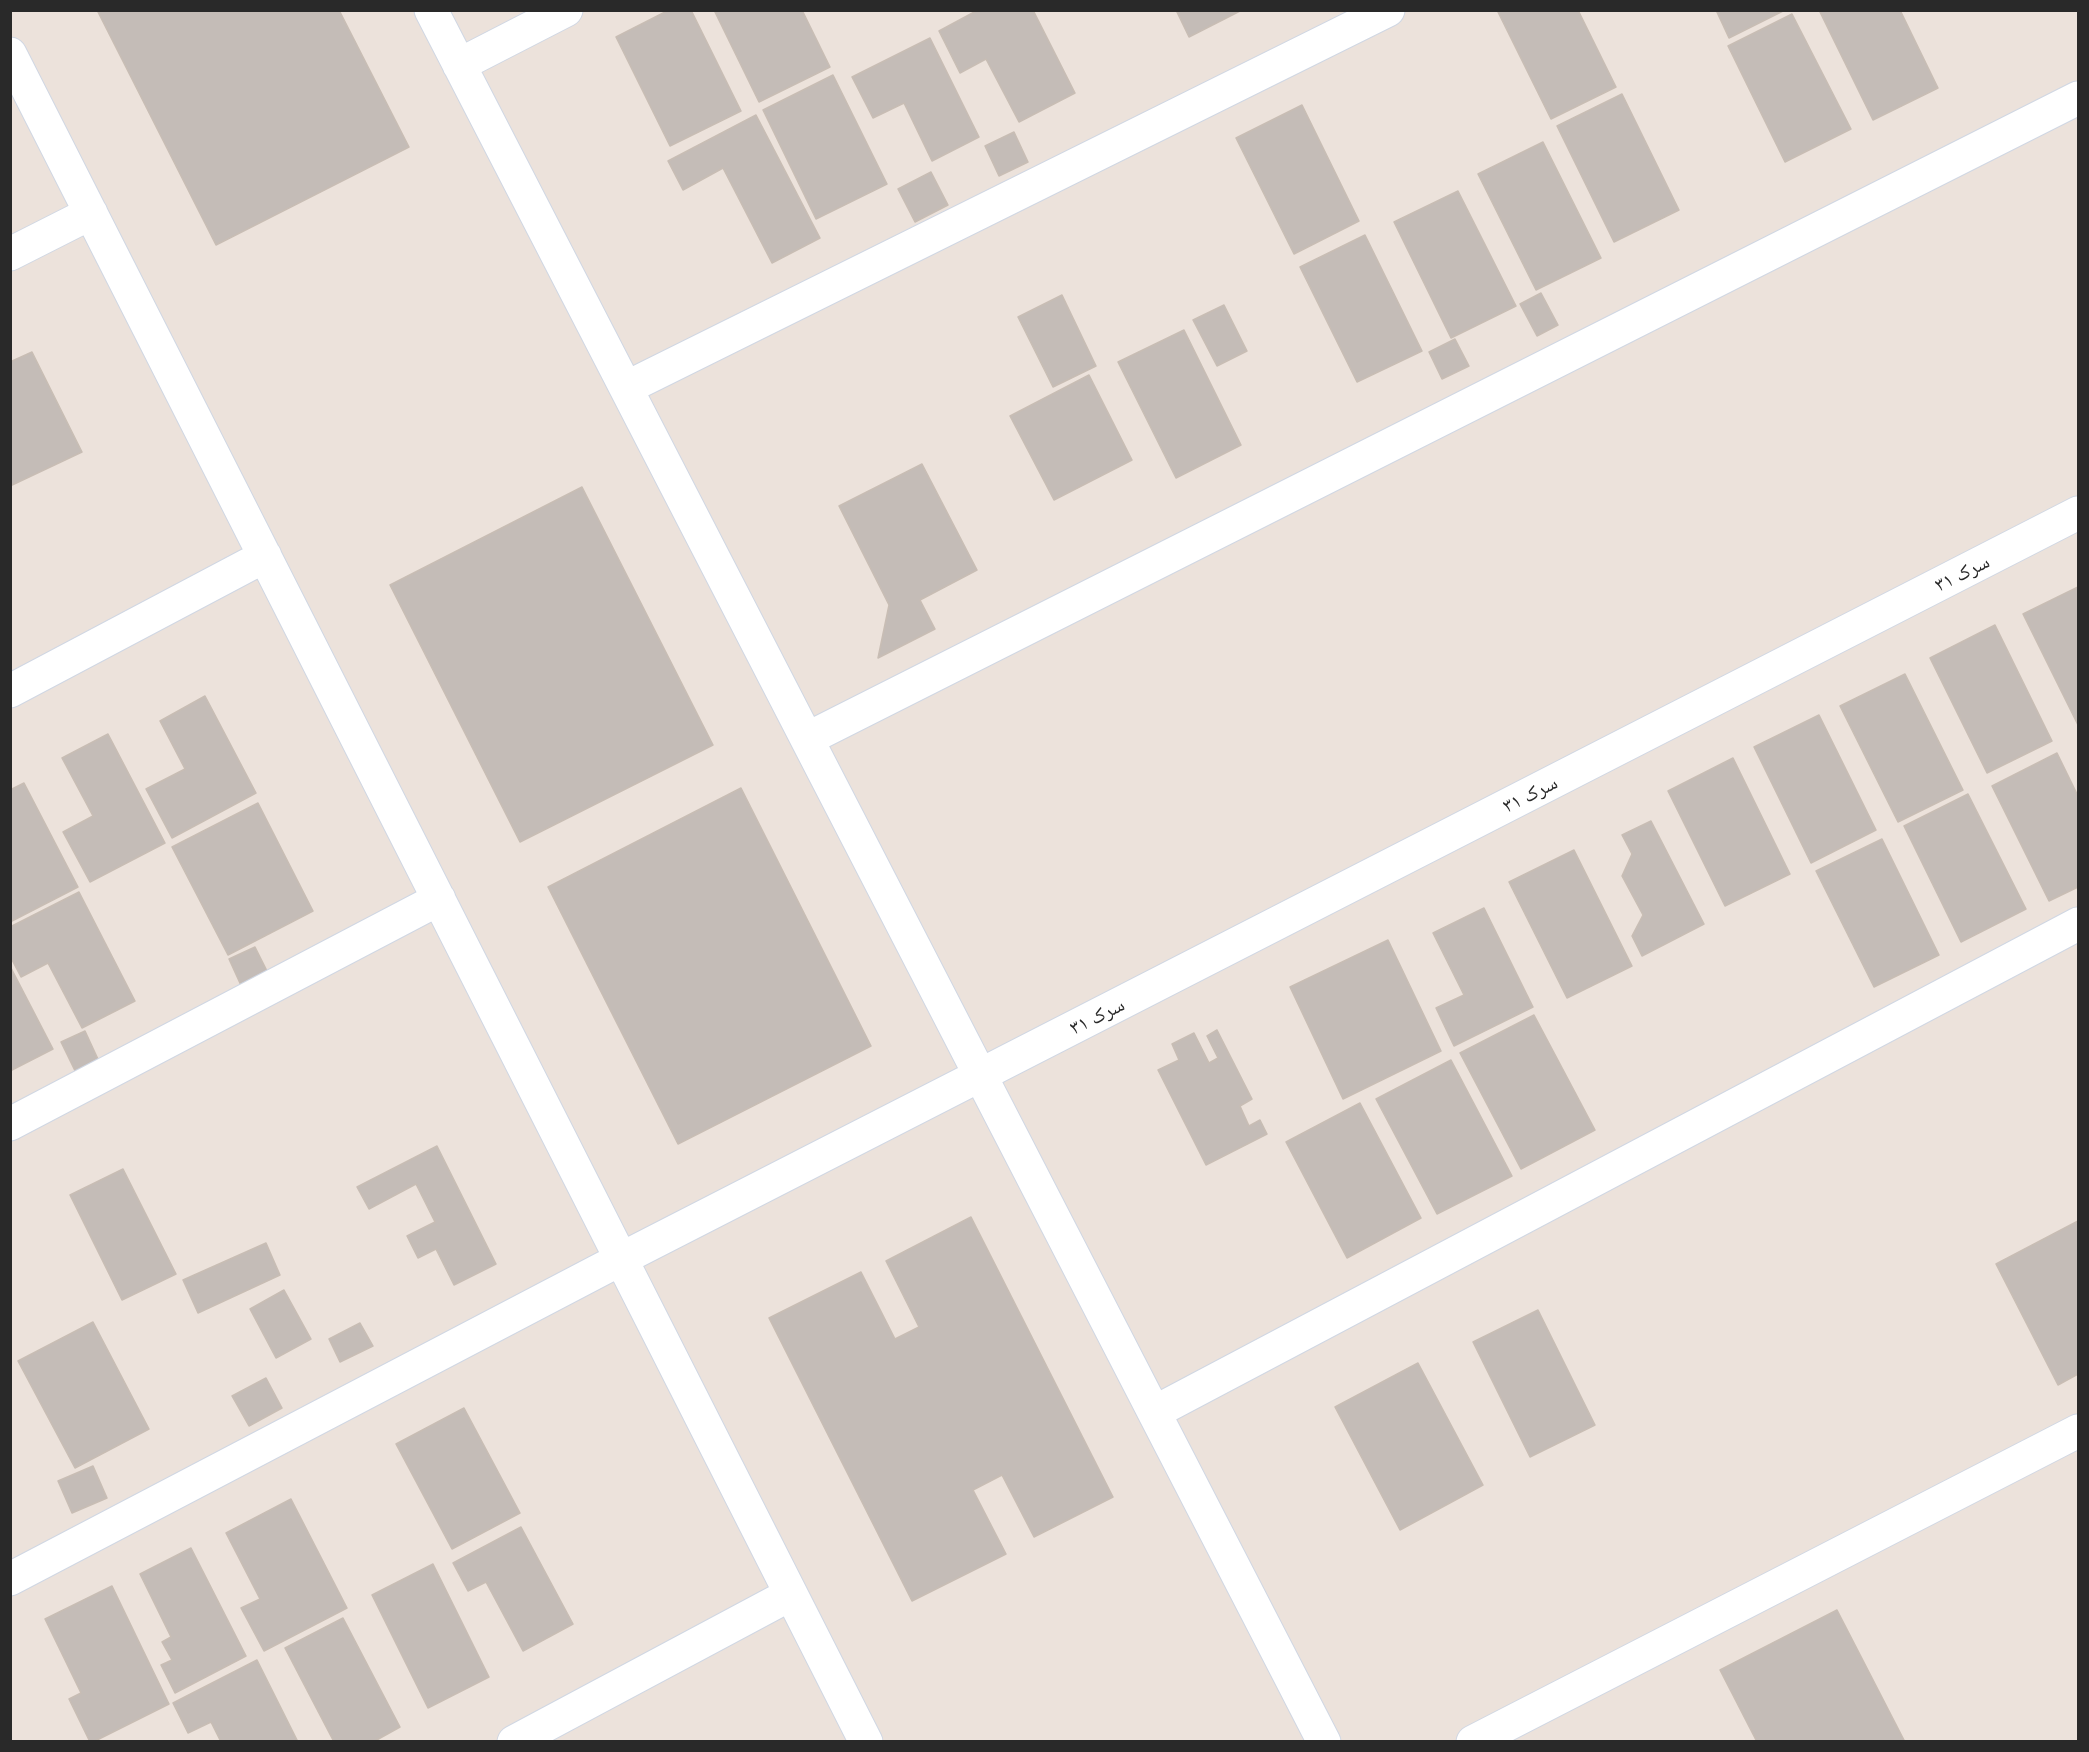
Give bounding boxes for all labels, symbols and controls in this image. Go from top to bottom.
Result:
street label: سرک ۳۱ [1931,549,1993,597]
street label: سرک ۳۱ [1499,770,1561,818]
street label: سرک ۳۱ [1066,992,1128,1040]

